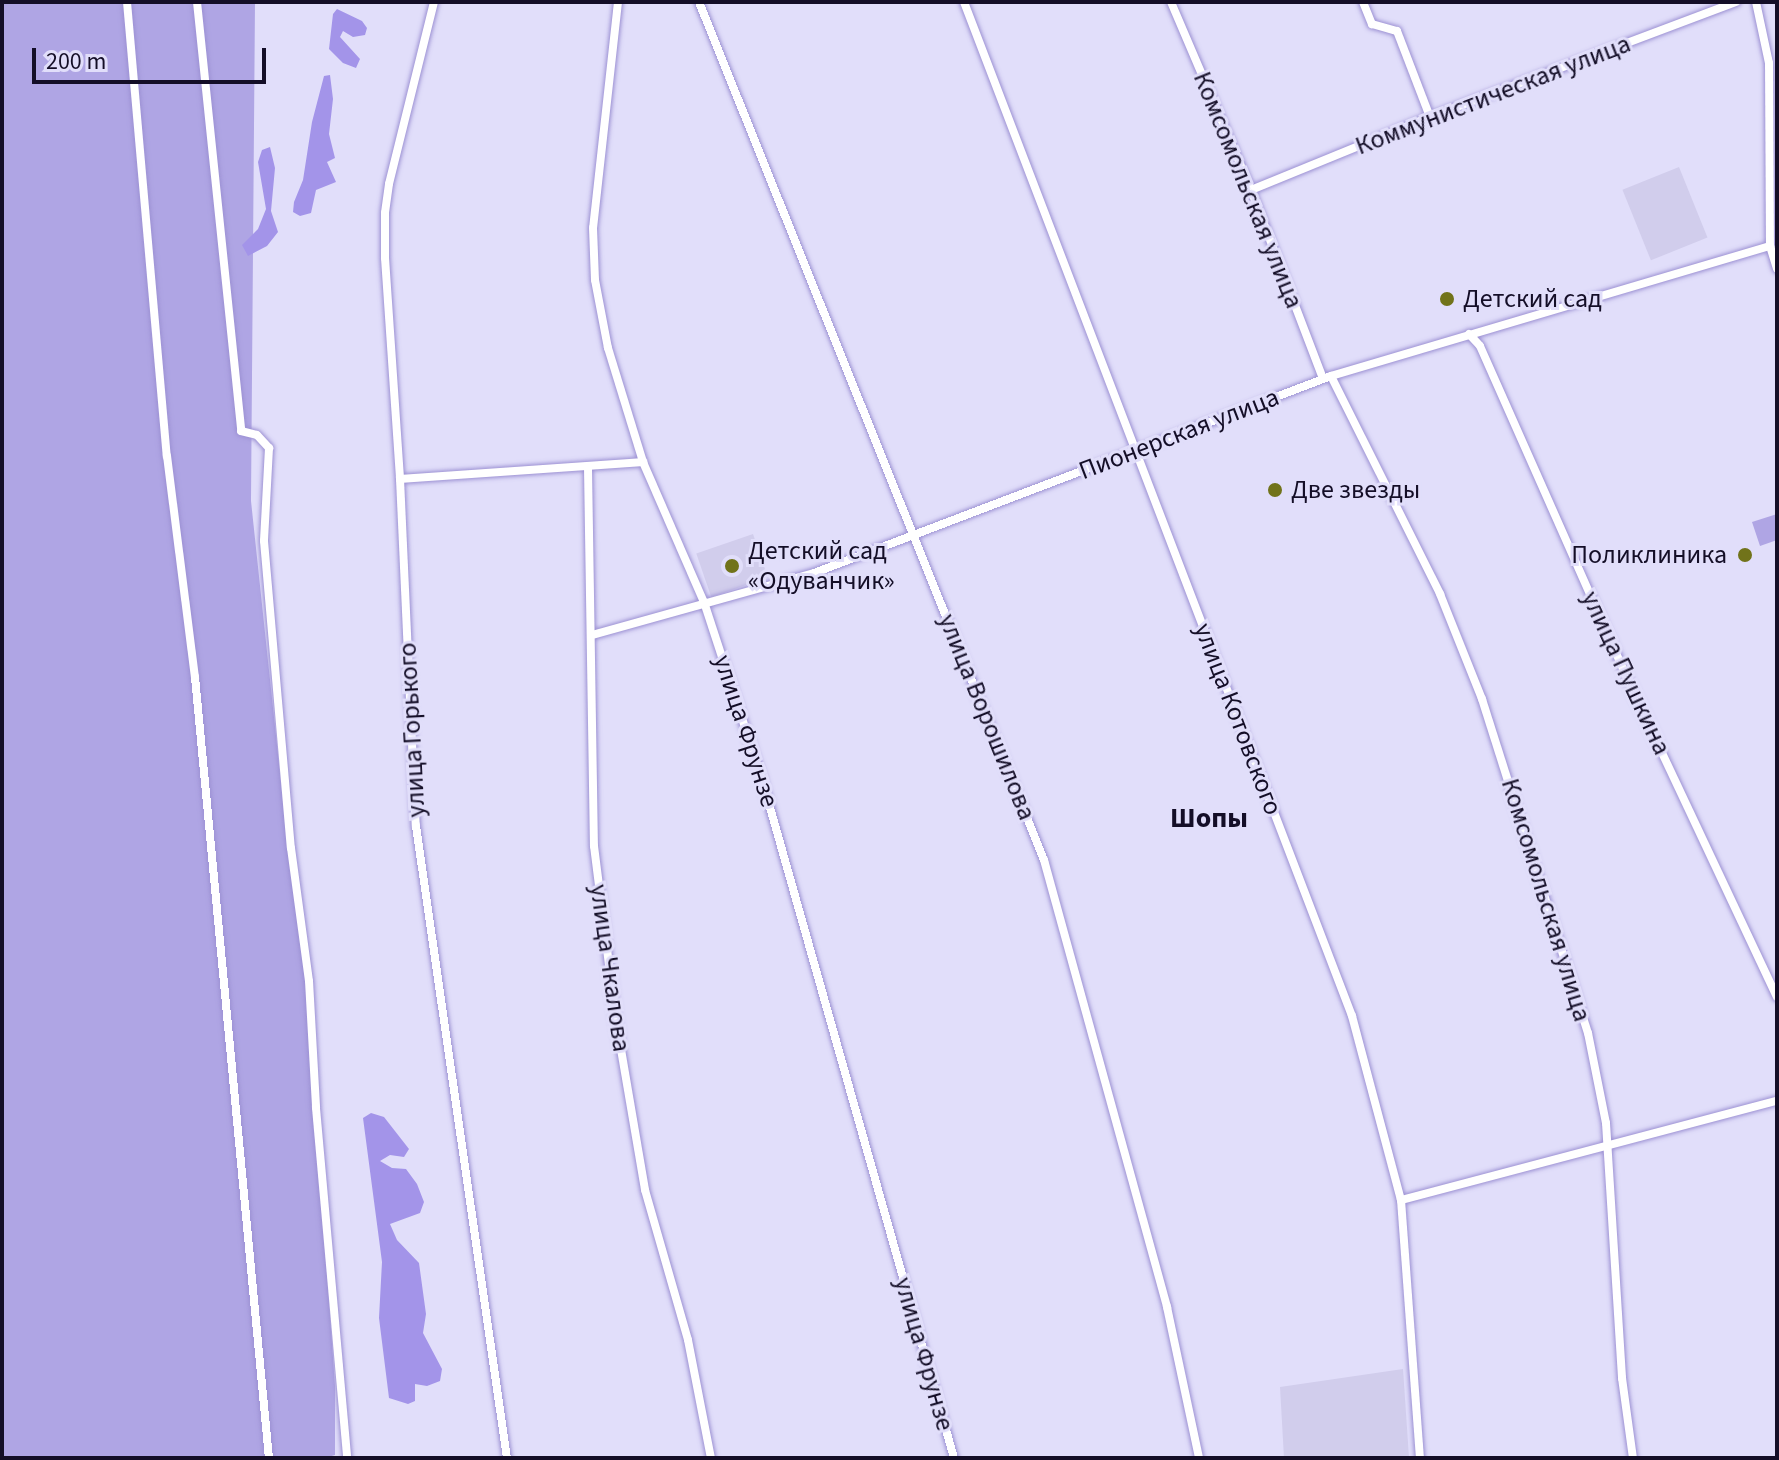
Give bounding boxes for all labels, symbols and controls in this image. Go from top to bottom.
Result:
street label: Коммунистическая улица [1351,28,1635,162]
scale bar [36,32,270,82]
text: 200 m [46,44,106,79]
street label: Комсомольская улица [1186,67,1310,313]
place label: Детский сад [1463,283,1602,315]
marker: Детский сад [1438,290,1456,308]
street label: Пионерская улица [1075,381,1283,487]
place label: Две звезды [1291,474,1420,506]
marker: Две звезды [1266,481,1284,499]
place label: Детский сад «Одуванчик» [748,535,895,596]
place label: Поликлиника [1571,539,1727,571]
marker: Поликлиника [1734,544,1756,566]
marker: Детский сад «Одуванчик» [723,557,741,575]
street label: улица Пушкина [1574,586,1678,760]
street label: улица Ворошилова [931,609,1043,825]
street label: улица Котовского [1187,619,1289,819]
street label: улица Горького [392,642,432,818]
street label: улица Фрунзе [707,651,785,811]
street label: Комсомольская улица [1494,775,1598,1025]
district label: Шопы [1170,801,1248,835]
street label: улица Чкалова [583,882,637,1054]
street label: улица Фрунзе [887,1274,961,1434]

